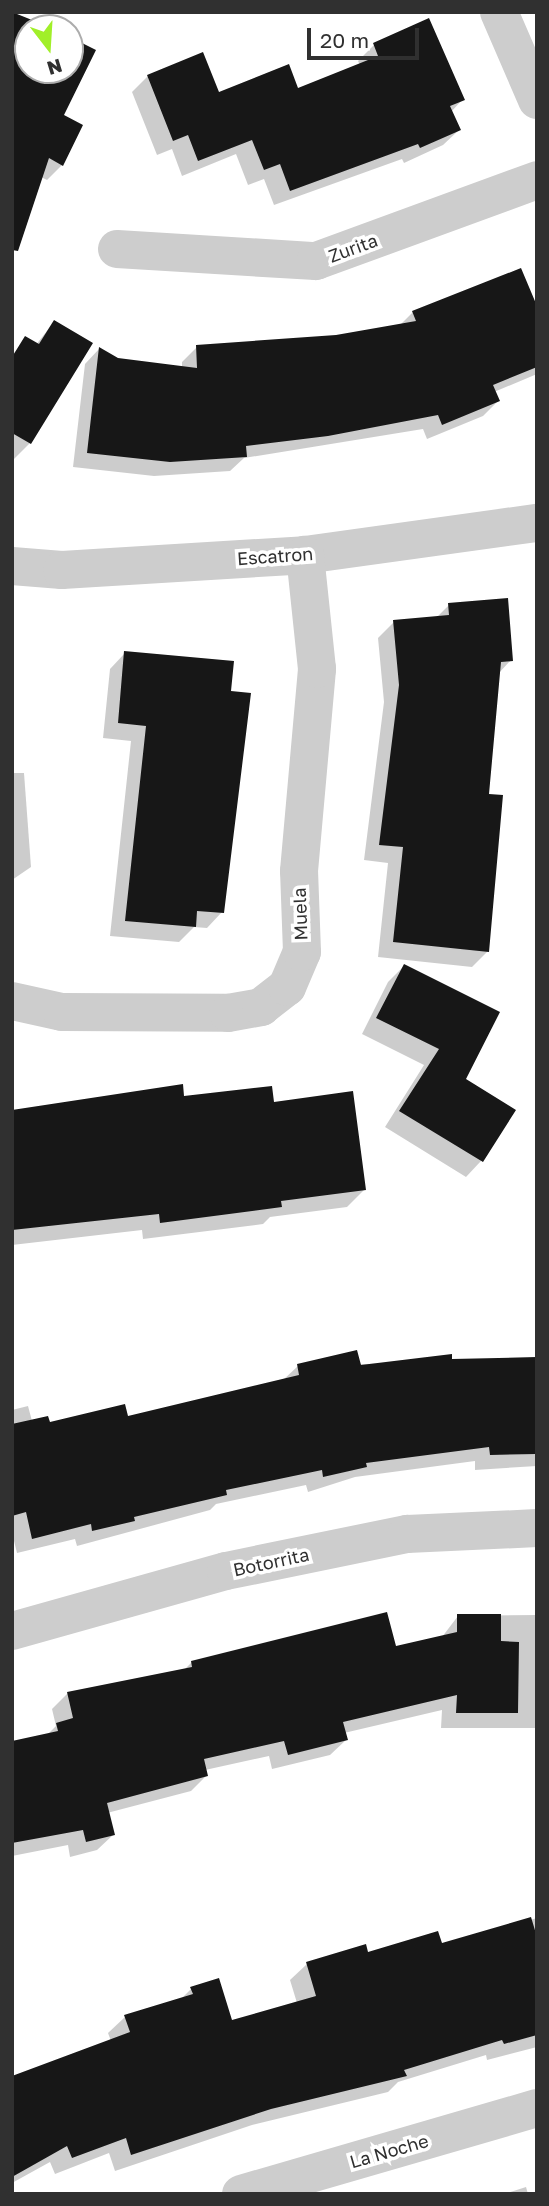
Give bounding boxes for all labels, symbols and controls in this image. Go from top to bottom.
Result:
north arrow [14,14,84,84]
scale bar [311,14,423,58]
text: 20 m [320,27,369,53]
text: N [44,55,65,81]
street label: Zurita [326,229,380,267]
street label: Escatron [236,543,314,569]
street label: Muela [288,887,312,941]
street label: Botorrita [231,1543,311,1581]
street label: La Noche [347,2129,431,2173]

